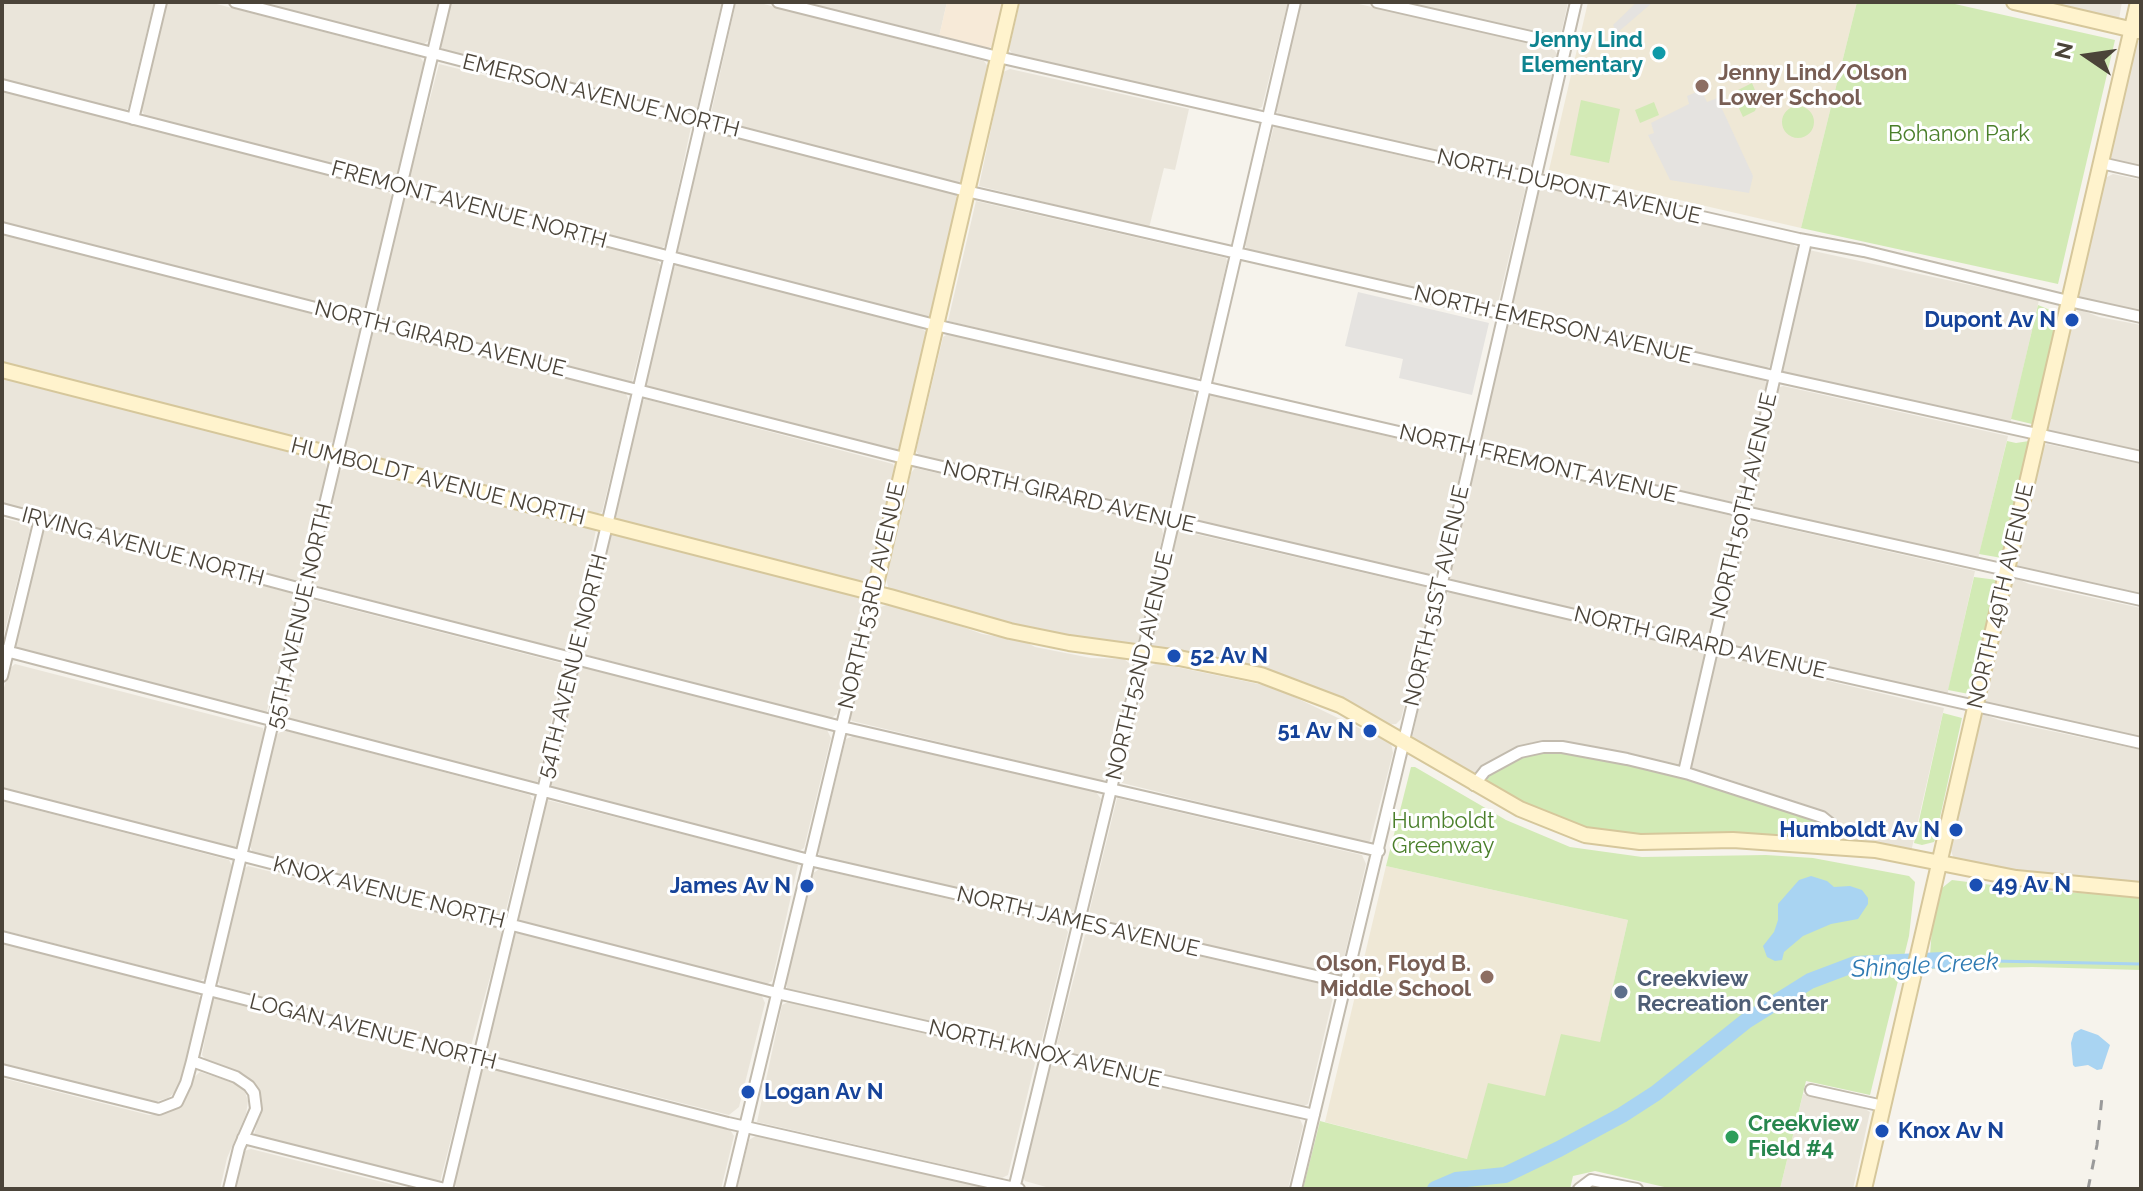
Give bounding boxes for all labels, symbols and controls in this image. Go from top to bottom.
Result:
north arrow [2047,16,2127,96]
place label: Jenny Lind Elementary [1521,27,1643,78]
text: N [2049,40,2078,62]
marker: Jenny Lind Elementary [1650,44,1668,62]
street label: EMERSON AVENUE NORTH [460,49,742,143]
place label: Jenny Lind/Olson Lower School [1718,60,1907,112]
marker: Jenny Lind/Olson Lower School [1693,77,1711,95]
park label: Bohanon Park [1888,121,2030,147]
street label: NORTH DUPONT AVENUE [1434,144,1704,230]
street label: FREMONT AVENUE NORTH [328,155,610,255]
street label: NORTH EMERSON AVENUE [1411,280,1695,370]
street label: NORTH GIRARD AVENUE [312,295,568,383]
place label: Dupont Av N [1924,307,2056,333]
marker: Dupont Av N [2063,311,2081,329]
street label: NORTH 50TH AVENUE [1705,390,1783,622]
street label: NORTH FREMONT AVENUE [1396,419,1680,509]
street label: HUMBOLDT AVENUE NORTH [288,433,588,531]
street label: NORTH GIRARD AVENUE [940,455,1198,539]
street label: NORTH 53RD AVENUE [833,480,911,712]
street label: NORTH 49TH AVENUE [1962,481,2040,711]
street label: NORTH 51ST AVENUE [1399,483,1475,709]
street label: 55TH AVENUE NORTH [261,501,339,731]
street label: IRVING AVENUE NORTH [19,502,267,592]
street label: NORTH 52ND AVENUE [1101,549,1179,783]
street label: 54TH AVENUE NORTH [532,551,614,781]
street label: NORTH GIRARD AVENUE [1571,601,1829,685]
place label: 52 Av N [1190,643,1268,669]
marker: 52 Av N [1165,647,1183,665]
place label: 51 Av N [1277,718,1354,744]
marker: 51 Av N [1361,722,1379,740]
park label: Humboldt Greenway [1391,808,1495,860]
place label: Humboldt Av N [1779,817,1940,843]
marker: Humboldt Av N [1947,821,1965,839]
street label: KNOX AVENUE NORTH [270,851,508,935]
place label: 49 Av N [1992,872,2071,898]
place label: James Av N [670,873,791,899]
marker: 49 Av N [1967,876,1985,894]
marker: James Av N [798,877,816,895]
street label: NORTH JAMES AVENUE [954,881,1202,963]
water label: Shingle Creek [1851,948,1999,984]
place label: Olson, Floyd B. Middle School [1316,951,1471,1002]
place label: Creekview Recreation Center [1637,966,1828,1018]
marker: Olson, Floyd B. Middle School [1478,968,1496,986]
marker: Creekview Recreation Center [1612,983,1630,1001]
street label: LOGAN AVENUE NORTH [247,988,499,1076]
street label: NORTH KNOX AVENUE [926,1014,1164,1094]
place label: Logan Av N [764,1079,883,1105]
marker: Logan Av N [739,1083,757,1101]
place label: Creekview Field #4 [1748,1111,1859,1162]
place label: Knox Av N [1898,1118,2004,1144]
marker: Knox Av N [1873,1122,1891,1140]
marker: Creekview Field #4 [1723,1128,1741,1146]

